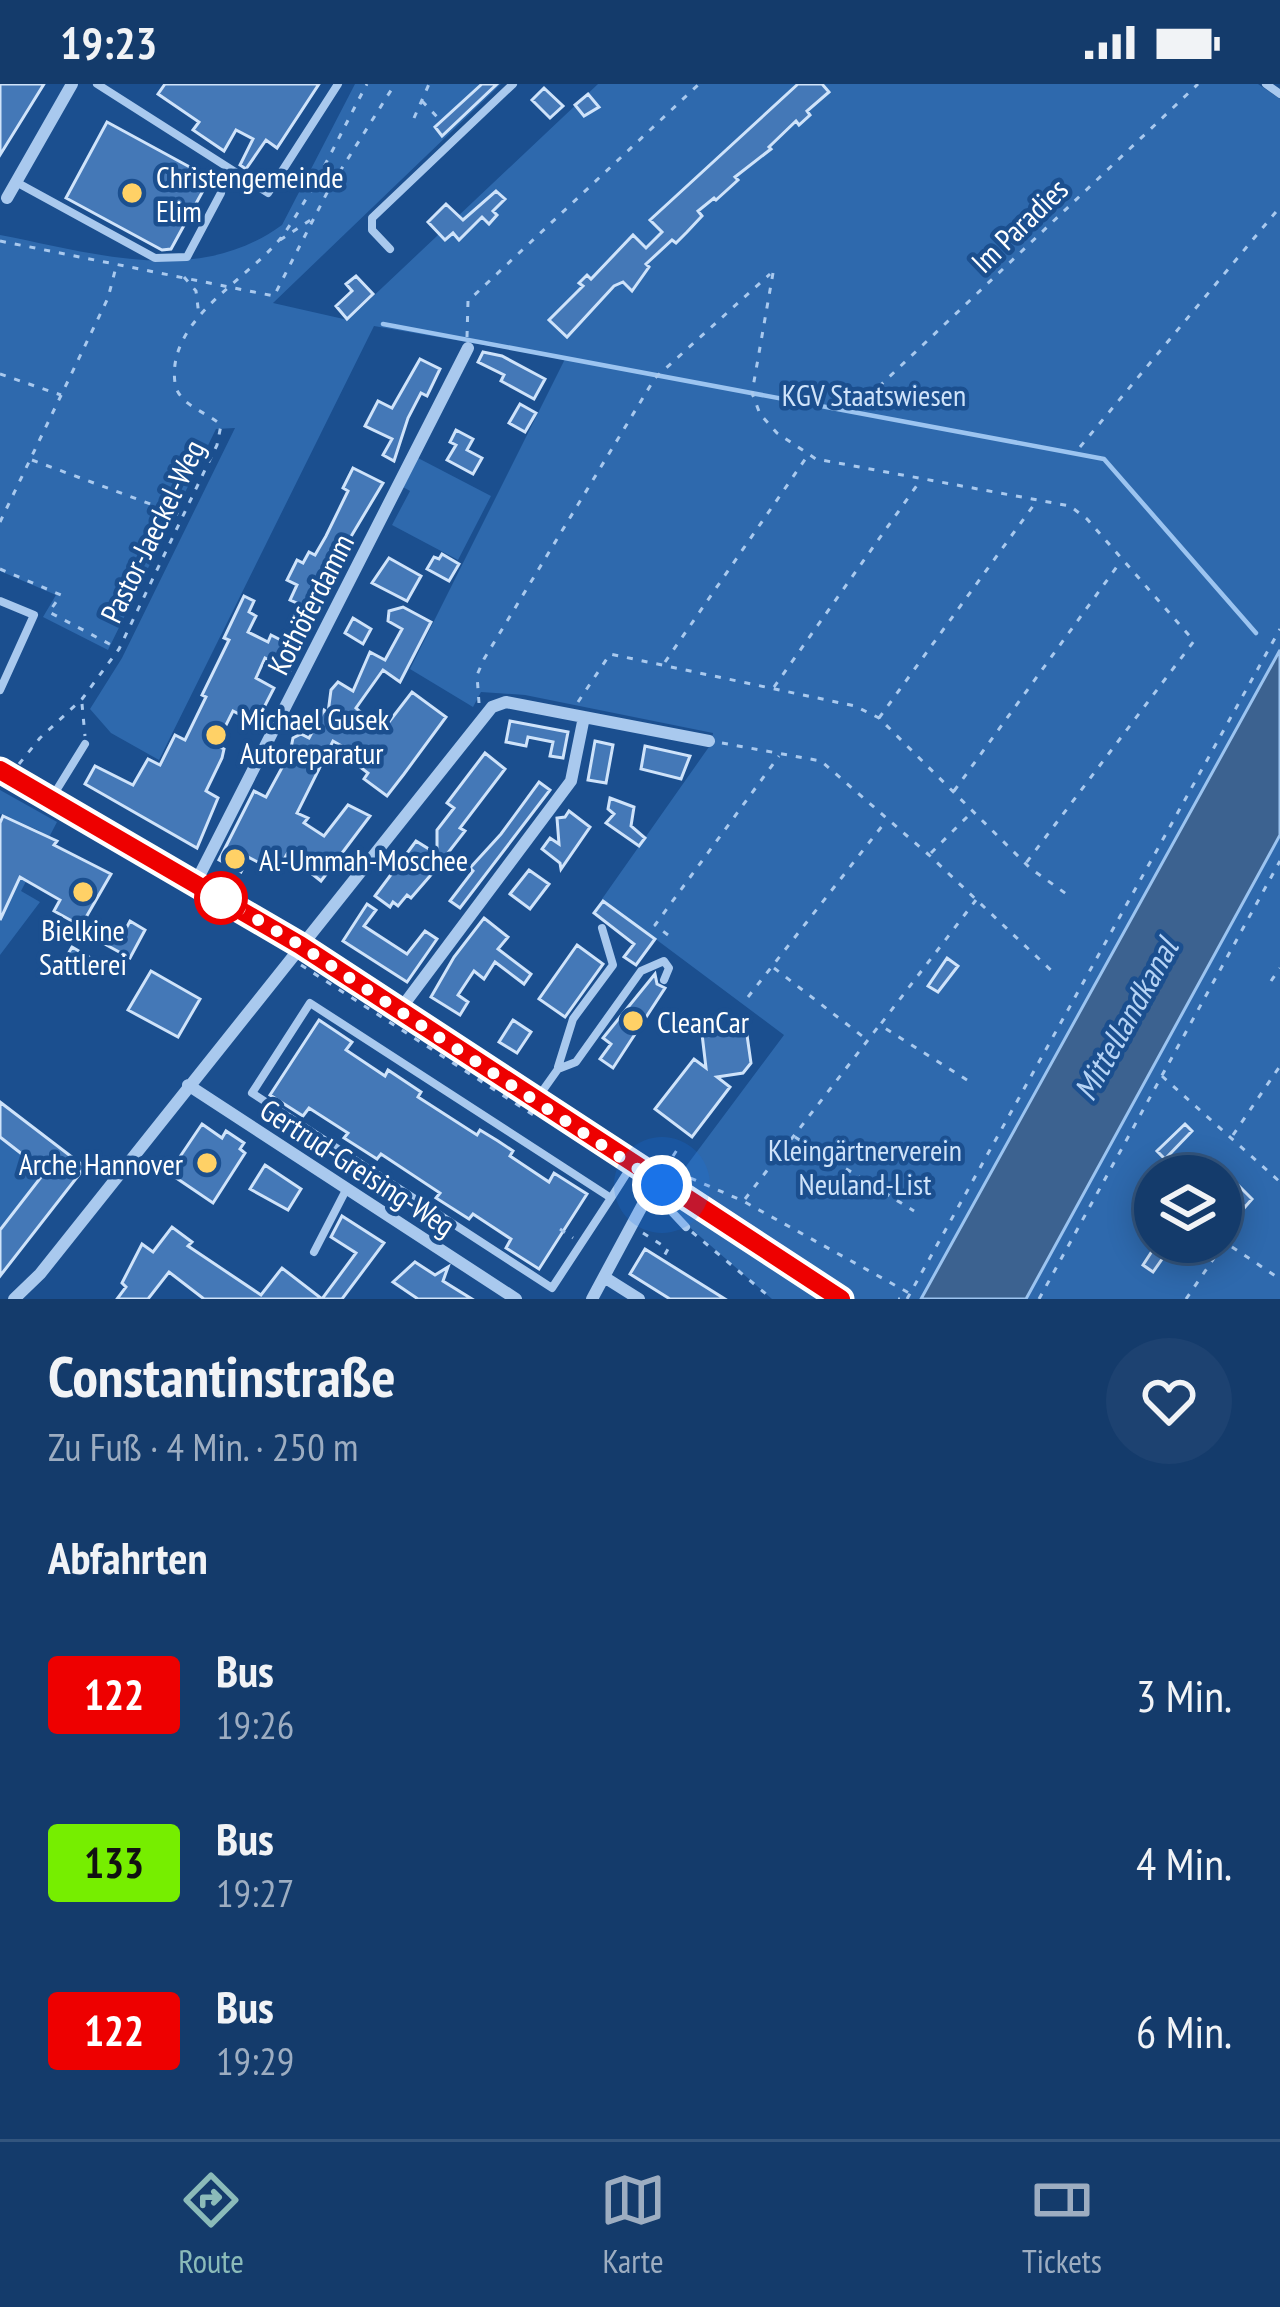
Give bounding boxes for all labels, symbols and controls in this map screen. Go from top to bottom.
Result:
text: 19:23 [60,13,157,71]
place label: Christengemeinde Elim [156,157,344,230]
street label: Im Paradies [962,169,1076,281]
marker: Christengemeinde Elim [119,180,145,206]
park label: KGV Staatswiesen [782,375,966,414]
street label: Pastor-Jaeckel-Weg [91,433,213,629]
street label: Kothöferdamm [258,527,362,681]
place label: Michael Gusek Autoreparatur [240,699,390,772]
marker: Michael Gusek Autoreparatur [203,722,229,748]
place label: Al-Ummah-Moschee [259,840,468,879]
marker: Al-Ummah-Moschee [222,846,248,872]
unlabelled marker [196,873,246,923]
marker: Bielkine Sattlerei [70,879,96,905]
place label: Bielkine Sattlerei [39,910,127,983]
water label: Mittellandkanal [1063,928,1189,1107]
place label: CleanCar [657,1002,750,1041]
marker: CleanCar [620,1008,646,1034]
street label: Gertrud-Greising-Weg [253,1089,463,1245]
park label: Kleingärtnerverein Neuland-List [768,1130,962,1203]
place label: Arche Hannover [19,1144,184,1183]
marker: Arche Hannover [194,1150,220,1176]
your location [632,1155,692,1215]
map controls [1134,1155,1242,1263]
button: layers [1134,1155,1242,1263]
button: heart [1106,1338,1232,1464]
text: Constantinstraße [48,1339,396,1413]
text: Zu Fuß · 4 Min. · 250 m [48,1421,358,1472]
text: Abfahrten [48,1528,208,1586]
text: Bus [216,1641,274,1699]
text: 3 Min. [1136,1666,1232,1724]
text: 122 [84,1667,144,1722]
text: 19:26 [216,1699,294,1750]
text: Bus [216,1809,274,1867]
text: 4 Min. [1136,1834,1232,1892]
text: 133 [84,1835,144,1890]
text: 19:27 [216,1867,294,1918]
text: Bus [216,1977,274,2035]
text: 6 Min. [1136,2002,1232,2060]
text: 122 [84,2003,144,2058]
text: 19:29 [216,2035,294,2086]
tab: Route [178,2167,244,2282]
tab: Karte [600,2167,666,2282]
tab: Tickets [1022,2167,1102,2282]

